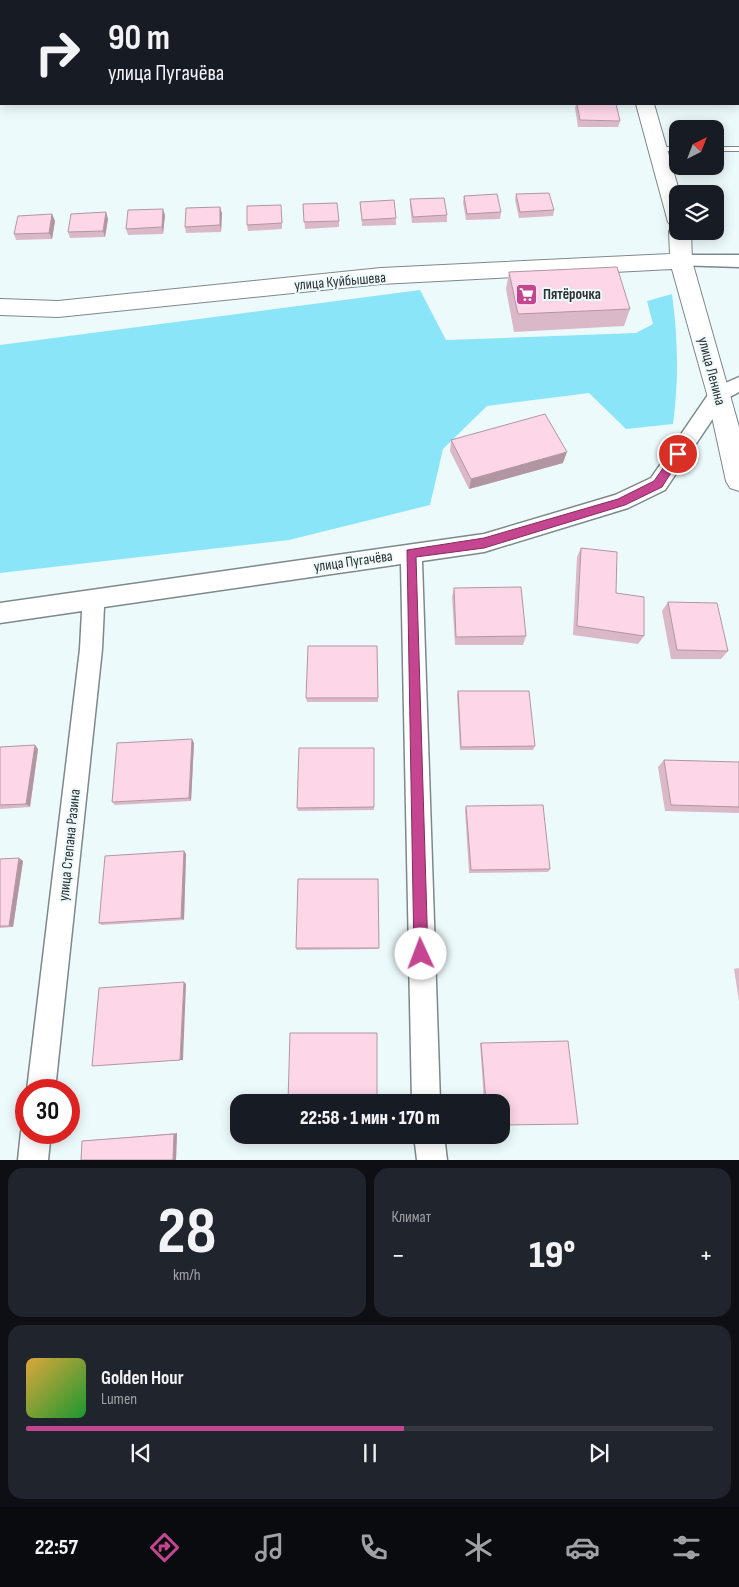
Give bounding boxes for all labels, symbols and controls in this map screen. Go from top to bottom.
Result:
text: 90 m [108,17,170,60]
icon: right [25,20,90,85]
text: улица Пугачёва [108,60,224,87]
north arrow [669,120,724,175]
map controls [669,120,724,240]
button: layers [669,185,724,240]
street label: улица Куйбышева [293,268,387,295]
supermarket icon: Пятёрочка [515,282,539,306]
place label: Пятёрочка [543,285,601,304]
street label: улица Ленина [693,335,730,408]
pin [657,433,699,475]
icon: arrive [664,440,692,468]
street label: улица Пугачёва [312,547,394,576]
street label: улица Степана Разина [54,788,85,902]
position arrow [394,927,446,979]
speed limit sign: 30 [15,1079,80,1144]
text: 22:58 · 1 мин · 170 m [300,1107,440,1130]
text: 28 [157,1194,216,1272]
text: Климат [392,1208,431,1227]
text: 19° [529,1233,575,1278]
text: − [392,1239,405,1272]
text: + [699,1239,713,1272]
text: km/h [173,1266,201,1285]
text: Golden Hour [101,1367,184,1390]
text: Lumen [101,1390,137,1409]
icon: previous [127,1439,155,1467]
icon: pause [356,1439,384,1467]
icon: next [585,1439,613,1467]
icon: directions [147,1530,182,1565]
icon: music [252,1530,287,1565]
icon: phone [356,1530,391,1565]
icon: climate [461,1530,496,1565]
icon: car [565,1530,600,1565]
icon: filters [669,1530,704,1565]
text: 22:57 [35,1534,78,1561]

